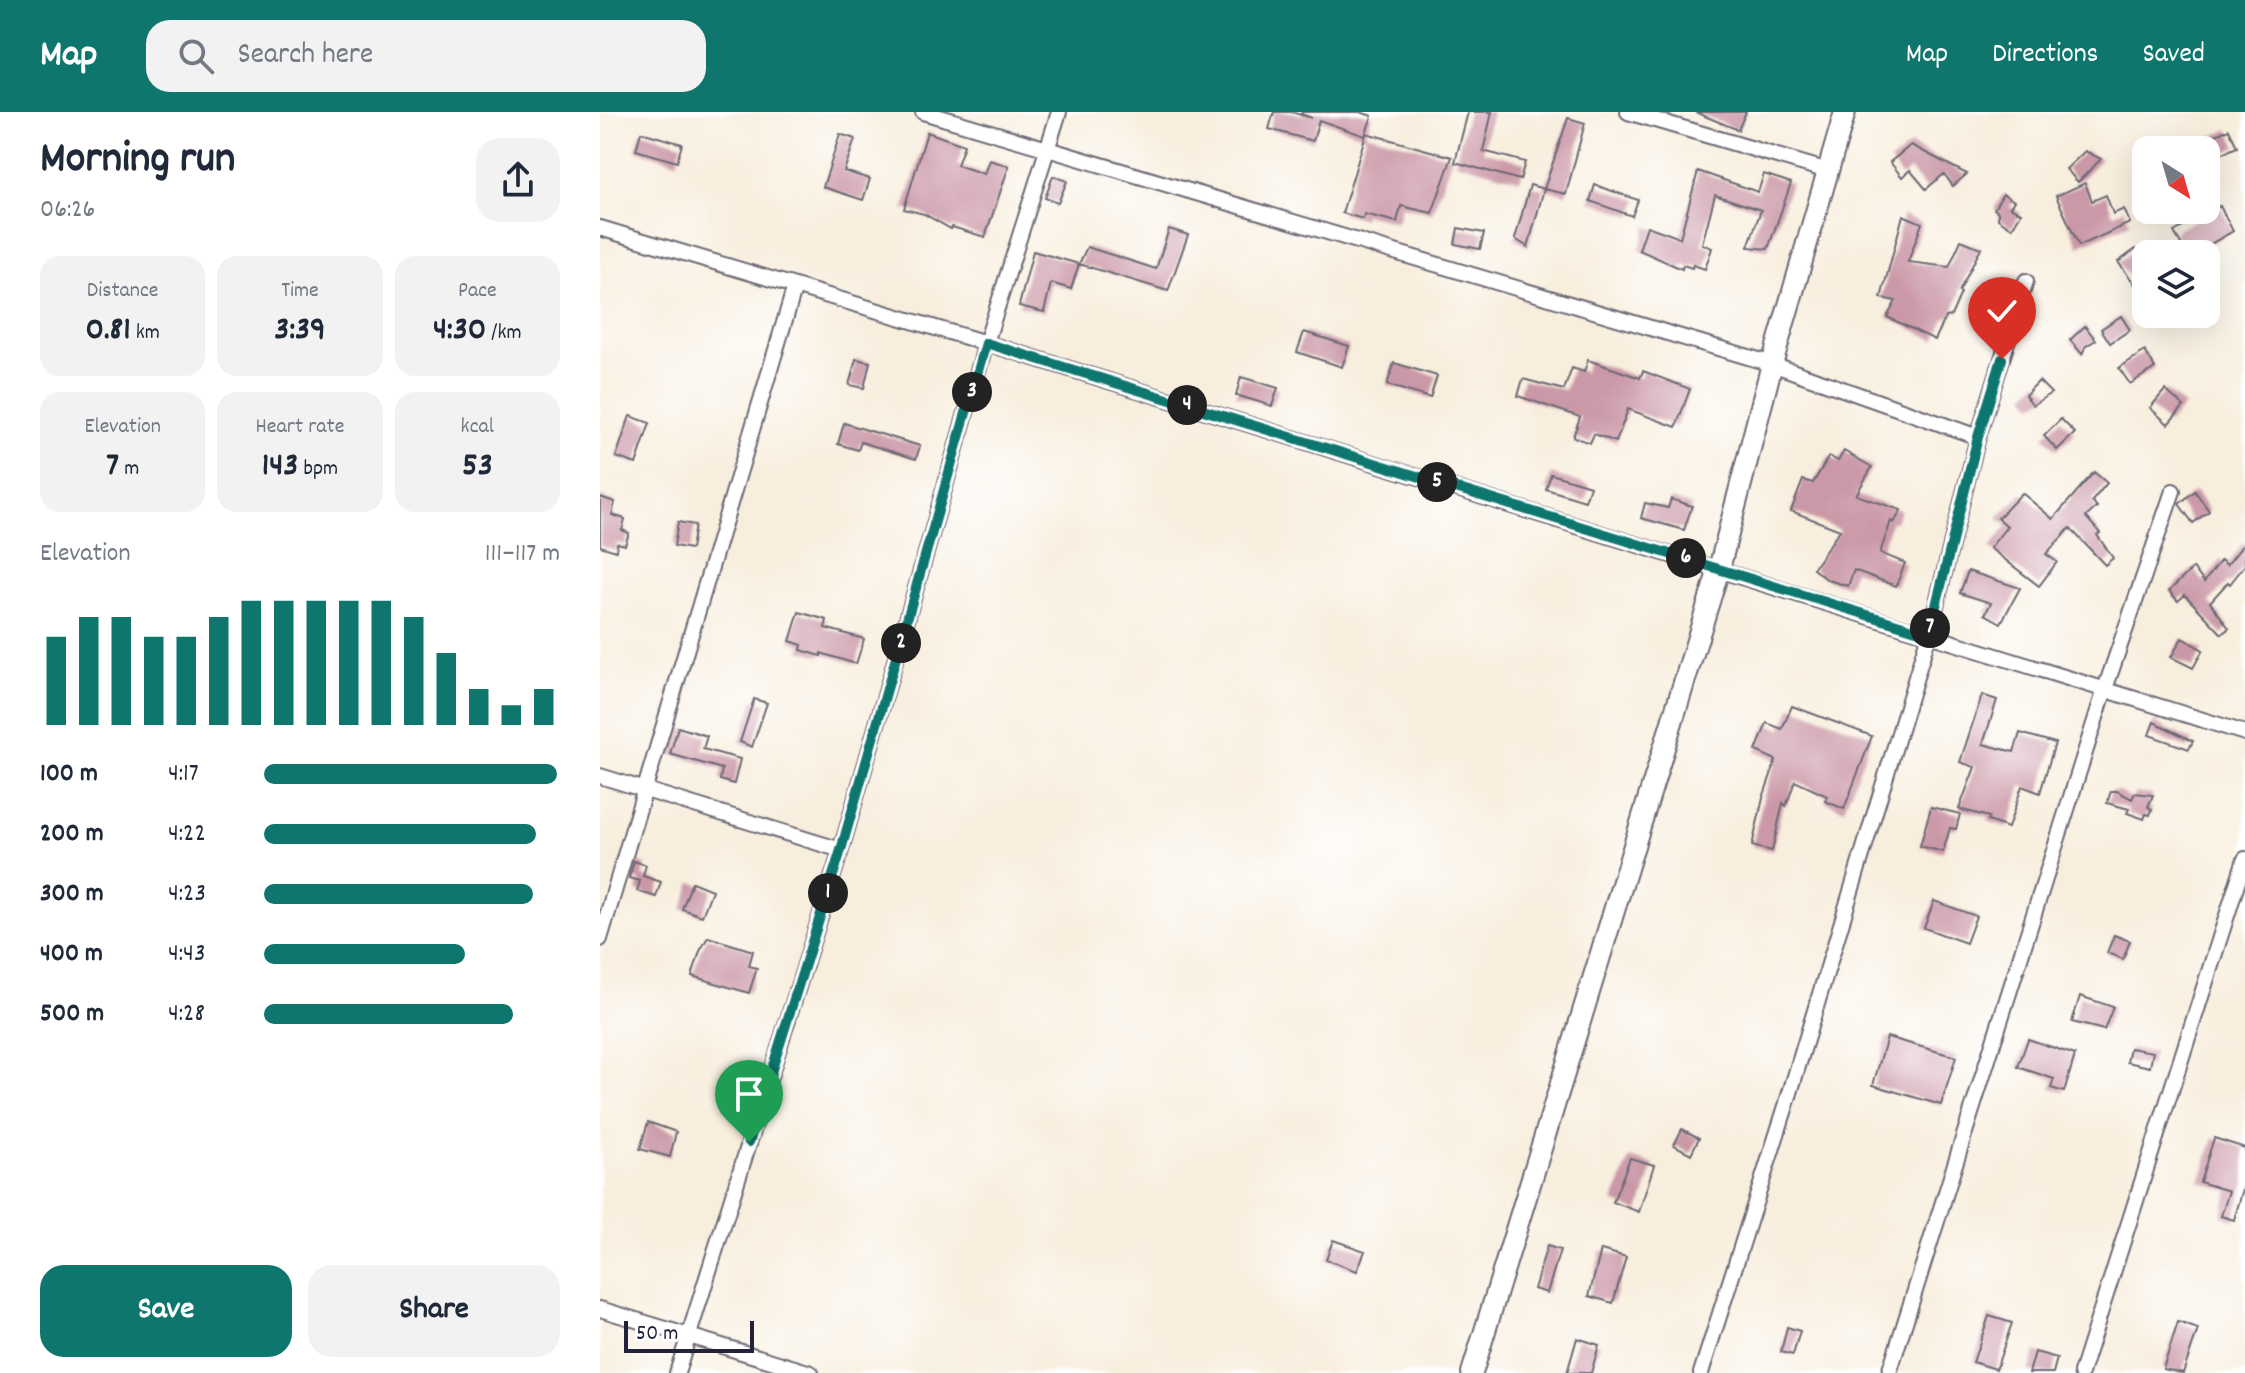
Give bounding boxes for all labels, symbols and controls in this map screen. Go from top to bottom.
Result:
search box [146,20,706,92]
text: Map [40,29,98,84]
icon: search [174,34,218,78]
text: Search here [238,35,373,78]
text: Map [1906,36,1948,76]
text: Directions [1992,36,2098,76]
text: Saved [2142,36,2205,76]
text: Morning run [40,130,235,193]
north arrow [2132,136,2220,224]
map controls [2132,136,2220,328]
button: share [476,138,560,222]
text: 06:26 [40,192,95,229]
button: layers [2132,240,2220,328]
text: Distance [87,276,159,307]
text: Time [281,276,319,307]
text: Pace [458,276,497,307]
pin [1968,277,2036,359]
icon: check [1980,289,2024,333]
text: 0.81 [85,307,131,356]
text: 3:39 [274,307,326,356]
text: 4:30 [433,307,486,356]
text: km [131,318,160,349]
text: /km [486,318,522,349]
pin: 3 [952,372,992,412]
text: 3 [967,376,977,407]
pin: 4 [1167,385,1207,425]
text: 4 [1182,389,1192,420]
text: Elevation [84,412,161,443]
text: Heart rate [256,412,344,443]
text: kcal [461,412,494,443]
text: 7 [106,443,119,492]
text: 143 [262,443,298,492]
text: 53 [462,443,493,492]
text: m [119,454,139,485]
text: bpm [298,454,338,485]
pin: 5 [1417,462,1457,502]
text: 5 [1432,466,1442,497]
text: Elevation [40,536,130,573]
text: 111–117 m [485,536,560,573]
pin: 6 [1666,538,1706,578]
text: 6 [1681,542,1691,573]
pin: 7 [1910,608,1950,648]
text: 7 [1926,612,1934,643]
pin: 2 [881,623,921,663]
text: 2 [896,627,906,658]
text: 100 m [40,756,98,793]
text: 4:17 [168,756,199,793]
text: 200 m [40,816,104,853]
text: 4:22 [168,816,206,853]
pin: 1 [808,873,848,913]
text: 300 m [40,876,104,913]
text: 4:23 [168,876,206,913]
text: 1 [826,877,830,908]
text: 400 m [40,936,103,973]
text: 4:43 [168,936,205,973]
text: 500 m [40,996,104,1033]
text: 4:28 [168,996,205,1033]
pin [715,1060,783,1142]
icon: arrive [727,1072,771,1116]
button: Save [40,1265,292,1357]
button: Share [308,1265,560,1357]
scale bar [624,1317,754,1353]
text: 50 m [636,1319,678,1350]

